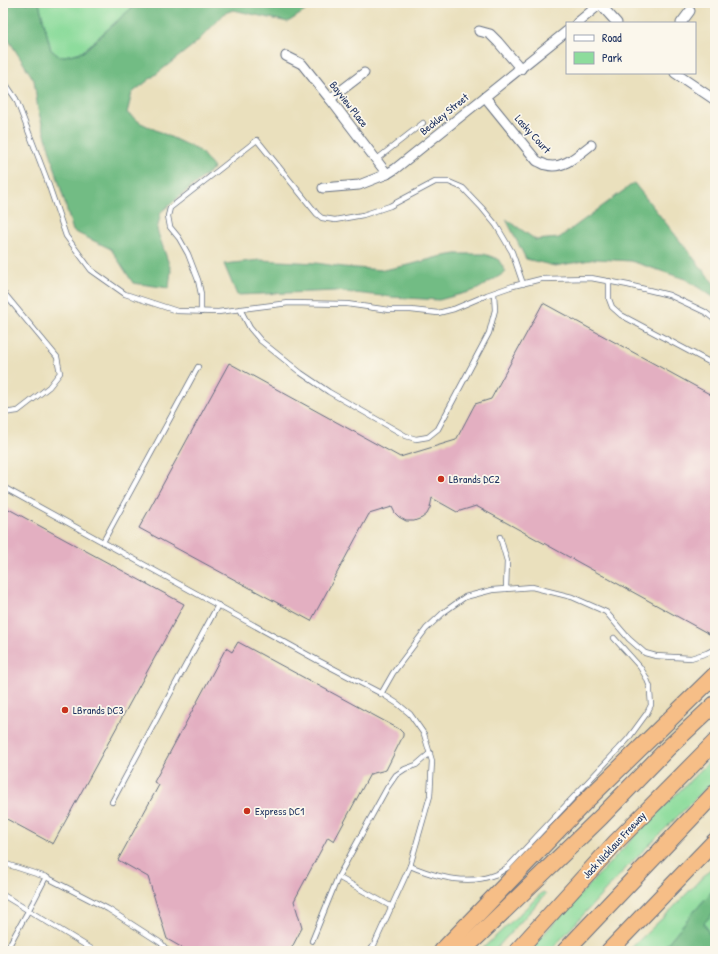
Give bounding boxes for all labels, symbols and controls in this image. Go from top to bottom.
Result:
legend [566,22,696,74]
text: Road [602,29,622,46]
text: Park [602,49,622,66]
street label: Bayview Place [327,78,372,130]
street label: Beckley Street [417,90,471,138]
street label: Lasky Court [512,112,554,156]
place label: LBrands DC2 [449,472,500,486]
marker: LBrands DC2 [436,474,446,484]
place label: LBrands DC3 [73,703,123,717]
marker: LBrands DC3 [60,705,70,715]
place label: Express DC1 [255,804,304,818]
marker: Express DC1 [242,806,252,816]
street label: Jack Nicklaus Freeway [579,808,649,881]

